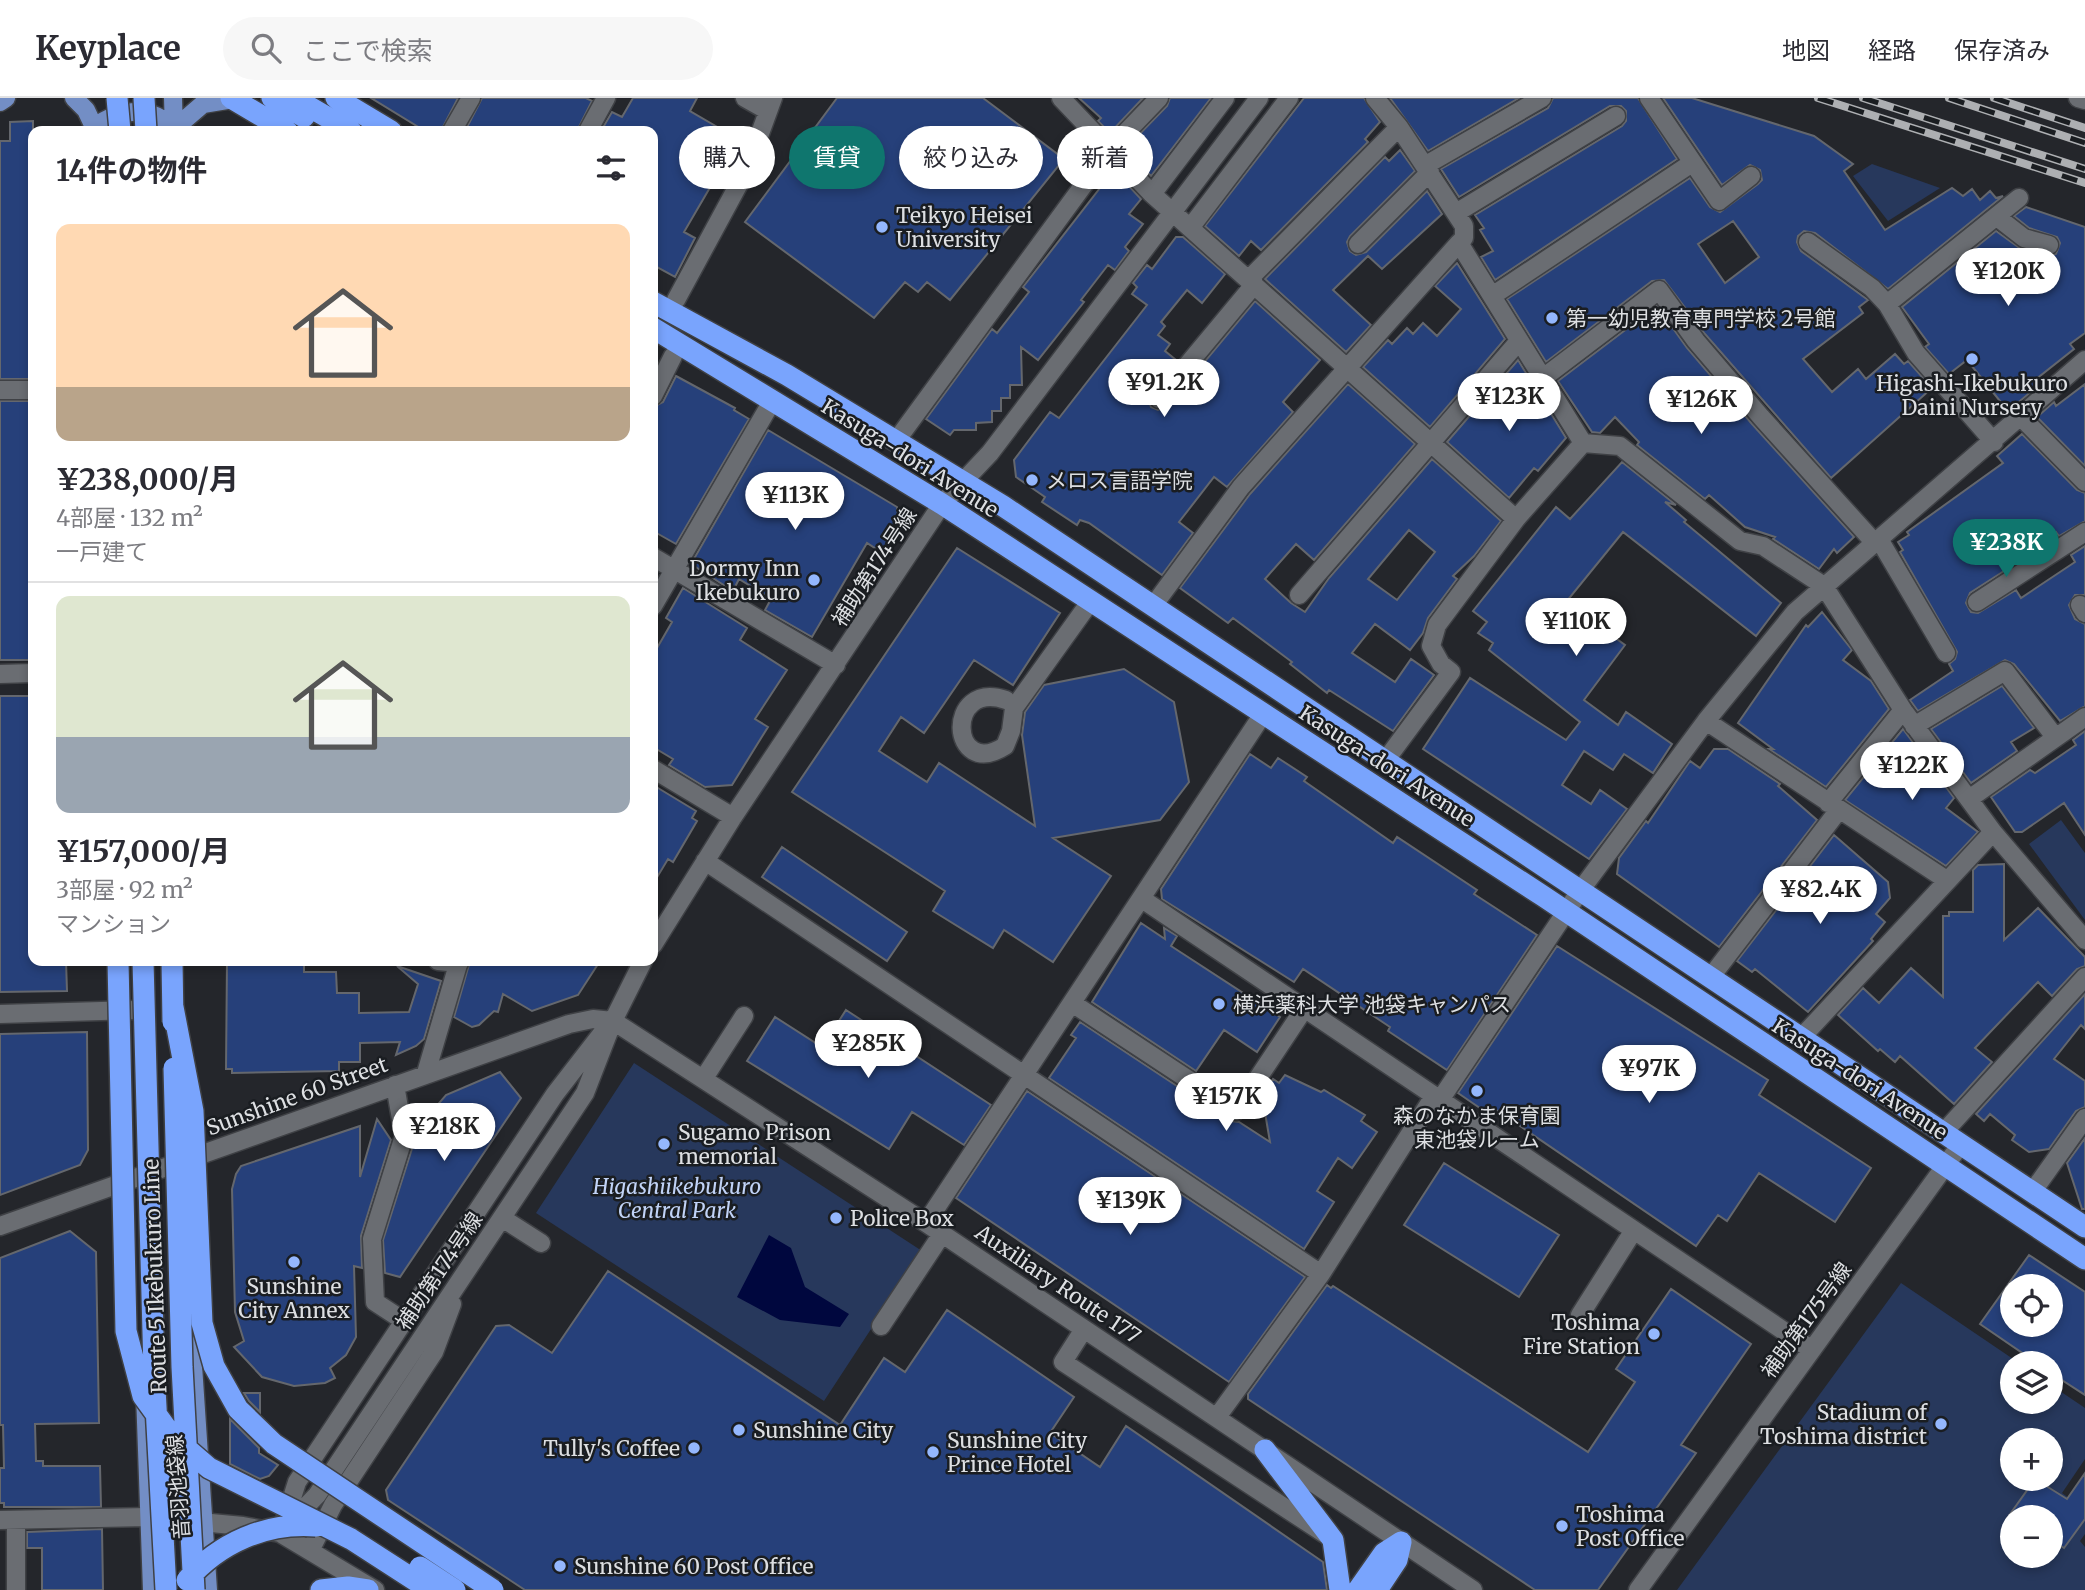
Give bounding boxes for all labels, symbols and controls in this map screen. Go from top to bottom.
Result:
search box [223,17,713,80]
text: Keyplace [35,28,181,69]
icon: search [247,29,285,67]
text: ここで検索 [303,34,433,67]
text: 地図 [1782,35,1830,66]
text: 経路 [1868,35,1916,66]
text: 保存済み [1954,35,2050,66]
chip: 購入 [679,126,775,189]
chip: 賃貸 [789,126,885,189]
chip: 絞り込み [899,126,1043,189]
chip: 新着 [1057,126,1153,189]
icon: filters [592,149,630,187]
text: 14件の物件 [56,151,207,189]
place label: Teikyo Heisei University [896,202,1033,253]
marker: Teikyo Heisei University [874,219,890,235]
pin: ¥120K [1959,248,2057,308]
text: ¥120K [1972,256,2044,285]
icon: home [280,270,406,396]
place label: 第一幼児教育専門学校 2号館 [1566,305,1835,332]
marker: 第一幼児教育専門学校 2号館 [1544,310,1560,326]
marker: Higashi-Ikebukuro Daini Nursery [1964,351,1980,367]
pin: ¥91.2K [1107,360,1221,419]
text: ¥91.2K [1124,367,1204,396]
place label: Higashi-Ikebukuro Daini Nursery [1876,370,2068,421]
pin: ¥123K [1460,374,1558,433]
pin: ¥126K [1652,376,1750,436]
text: ¥123K [1474,381,1544,410]
text: ¥126K [1665,384,1737,413]
street label: Kasuga-dori Avenue [817,393,1003,523]
text: ¥238,000/月 [56,460,239,498]
place label: メロス言語学院 [1046,467,1193,494]
pin: ¥113K [746,472,844,532]
marker: メロス言語学院 [1024,472,1040,488]
text: ¥113K [761,480,829,509]
street label: 補助第174号線 [826,502,922,632]
text: 4部屋 · 132 m² [56,503,203,532]
pin: ¥238K [1957,519,2055,579]
text: ¥238K [1969,527,2043,556]
text: 一戸建て [56,537,148,566]
place label: Dormy Inn Ikebukuro [689,555,800,606]
marker: Dormy Inn Ikebukuro [806,572,822,588]
pin: ¥110K [1527,598,1625,658]
text: ¥110K [1541,606,1611,635]
icon: home [280,642,406,768]
street label: Kasuga-dori Avenue [1294,699,1480,833]
pin: ¥122K [1863,742,1961,802]
text: ¥122K [1876,750,1948,779]
text: ¥157,000/月 [56,832,231,870]
pin: ¥82.4K [1763,866,1877,926]
text: ¥82.4K [1779,874,1861,903]
text: 3部屋 · 92 m² [56,875,193,904]
text: マンション [56,909,171,938]
place label: 横浜薬科大学 池袋キャンパス [1233,991,1511,1018]
marker: 横浜薬科大学 池袋キャンパス [1211,996,1227,1012]
street label: Kasuga-dori Avenue [1767,1012,1953,1146]
pin: ¥285K [819,1020,917,1080]
text: ¥285K [831,1028,905,1057]
pin: ¥97K [1608,1046,1690,1105]
street label: Sunshine 60 Street [203,1051,391,1141]
text: ¥97K [1618,1053,1680,1082]
pin: ¥157K [1177,1074,1275,1133]
text: ¥157K [1191,1081,1261,1110]
marker: 森のなかま保育園 東池袋ルーム [1469,1083,1485,1099]
place label: 森のなかま保育園 東池袋ルーム [1393,1102,1561,1153]
pin: ¥218K [395,1104,493,1163]
text: ¥218K [408,1111,480,1140]
place label: Sugamo Prison memorial [678,1119,831,1170]
marker: Sugamo Prison memorial [656,1136,672,1152]
street label: Route 5 Ikebukuro Line [137,1158,173,1394]
park label: Higashiikebukuro Central Park [592,1173,761,1224]
pin: ¥139K [1081,1178,1179,1237]
text: ¥139K [1094,1185,1166,1214]
place label: Police Box [850,1205,954,1232]
street label: 補助第174号線 [390,1207,488,1335]
marker: Police Box [828,1210,844,1226]
street label: Auxiliary Route 177 [969,1218,1146,1349]
marker: Sunshine City Annex [286,1254,302,1270]
street label: 補助第175号線 [1755,1257,1857,1383]
place label: Sunshine City Annex [238,1273,350,1324]
map controls [2000,1274,2063,1568]
button: locate [2000,1274,2063,1337]
place label: Toshima Fire Station [1523,1309,1640,1360]
marker: Toshima Fire Station [1646,1326,1662,1342]
button: layers [2000,1351,2063,1414]
place label: Stadium of Toshima district [1760,1399,1928,1450]
marker: Stadium of Toshima district [1933,1416,1949,1432]
place label: Sunshine City [753,1417,894,1444]
marker: Sunshine City [731,1422,747,1438]
place label: Sunshine City Prince Hotel [947,1427,1088,1478]
button: + [2000,1428,2063,1491]
street label: 音羽池袋線 [161,1434,195,1540]
place label: Tully's Coffee [543,1435,680,1462]
marker: Tully's Coffee [686,1440,702,1456]
marker: Sunshine City Prince Hotel [925,1444,941,1460]
place label: Toshima Post Office [1576,1501,1685,1552]
button: − [2000,1505,2063,1568]
marker: Toshima Post Office [1554,1518,1570,1534]
place label: Sunshine 60 Post Office [574,1553,814,1580]
marker: Sunshine 60 Post Office [552,1558,568,1574]

